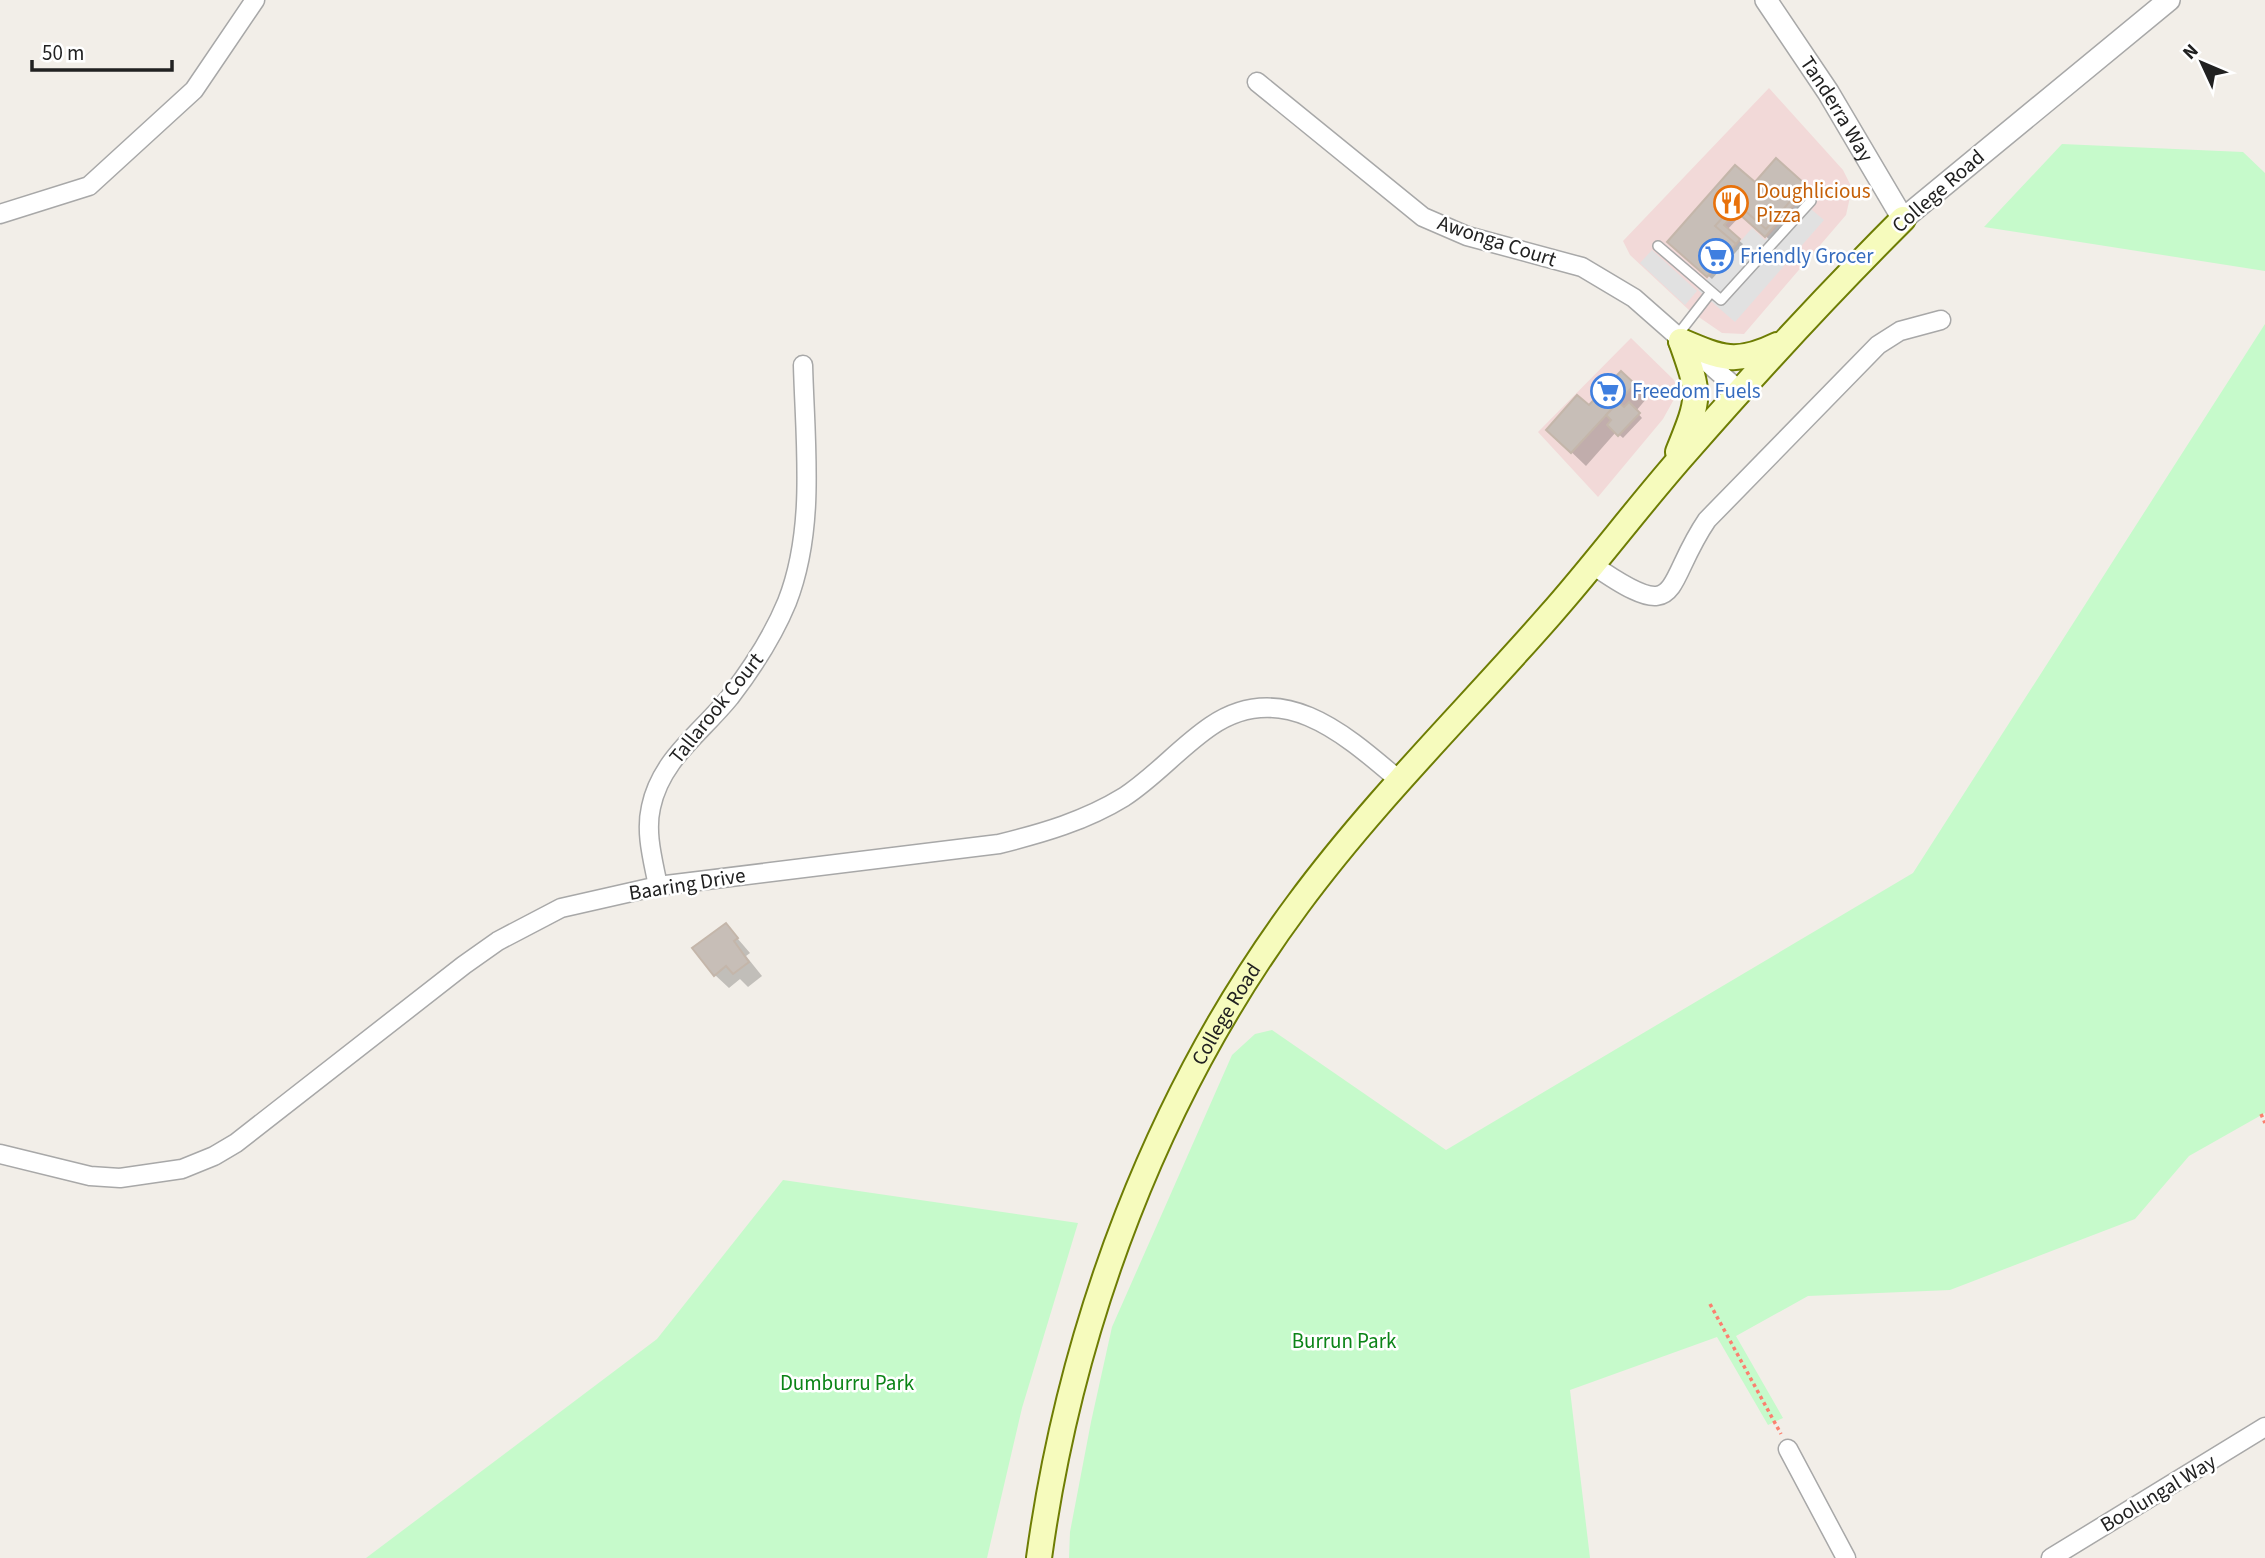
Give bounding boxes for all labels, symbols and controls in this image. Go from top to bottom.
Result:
scale bar [32,28,172,72]
north arrow [2167,28,2237,98]
text: 50 m [42,38,84,68]
text: N [2177,38,2205,66]
street label: Tanderra Way [1793,50,1881,168]
street label: College Road [1885,142,1991,240]
place label: Doughlicious Pizza [1756,176,1871,230]
restaurant icon: Doughlicious Pizza [1712,184,1750,222]
street label: Awonga Court [1434,208,1560,274]
supermarket icon: Friendly Grocer [1697,237,1735,275]
place label: Friendly Grocer [1740,241,1874,271]
supermarket icon: Freedom Fuels [1589,372,1627,410]
place label: Freedom Fuels [1632,376,1761,406]
street label: Tallarook Court [662,646,770,770]
street label: Baaring Drive [626,860,748,908]
street label: College Road [1184,957,1268,1071]
park label: Burrun Park [1292,1326,1397,1356]
park label: Dumburru Park [780,1368,915,1398]
street label: Boolungal Way [2094,1446,2222,1539]

